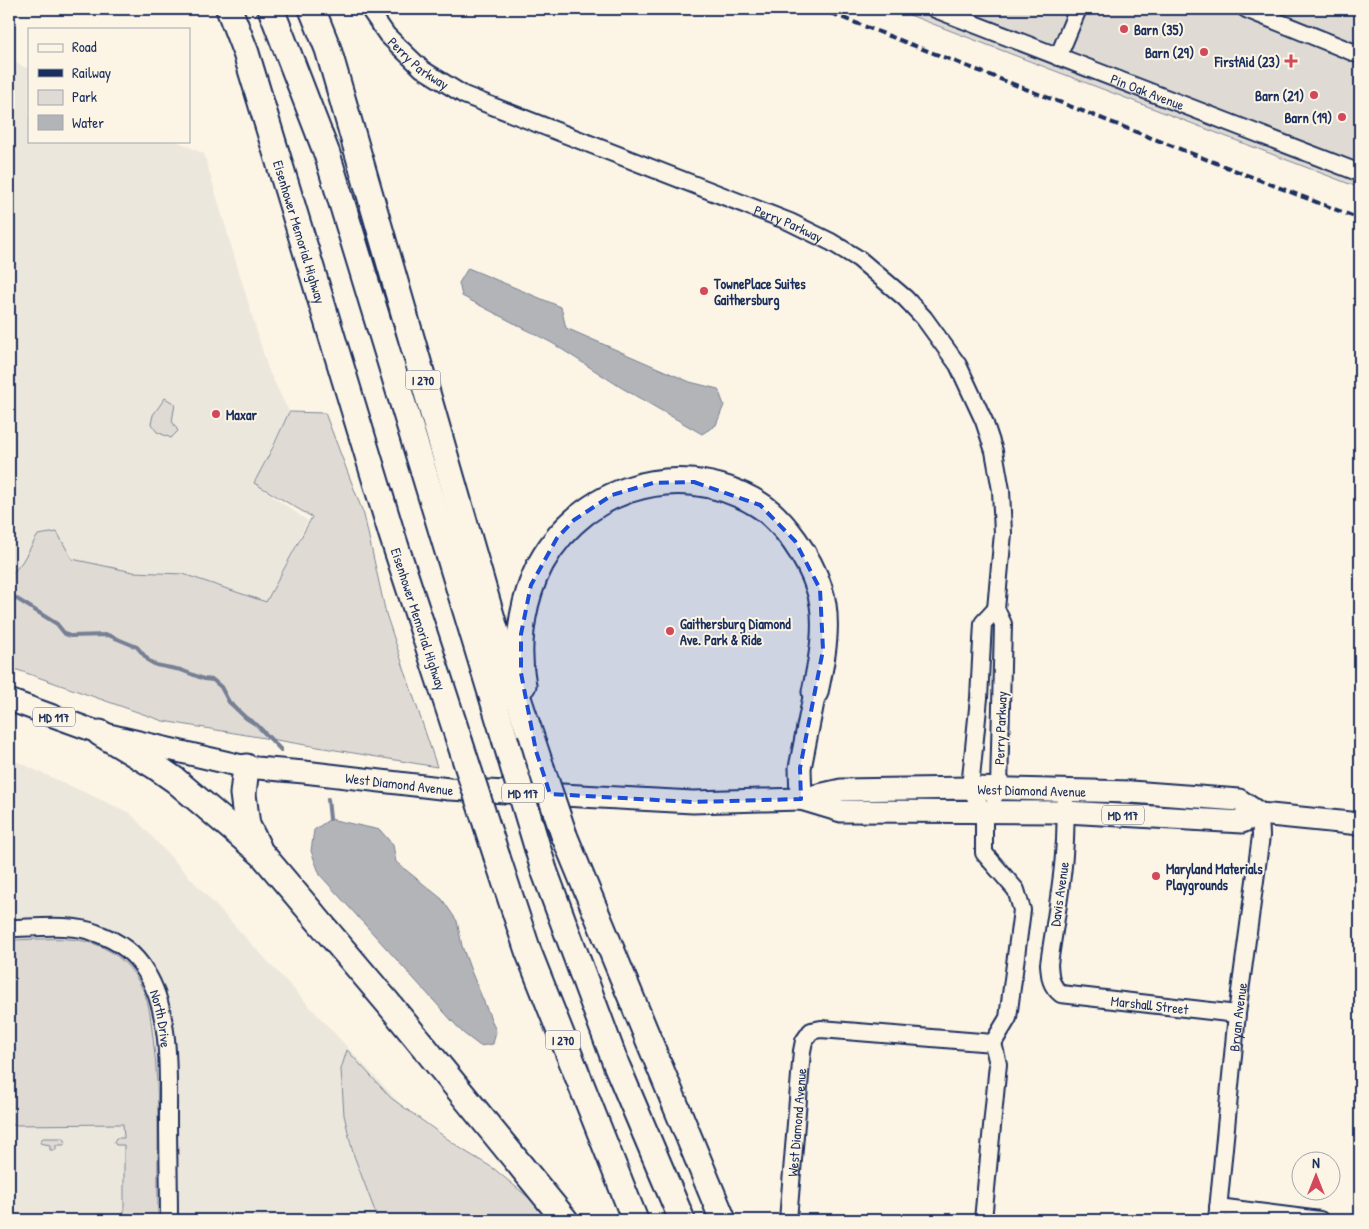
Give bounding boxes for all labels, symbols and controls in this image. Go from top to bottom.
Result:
place label: Barn (35) [1134,20,1184,39]
marker: Barn (35) [1118,23,1130,35]
legend [28,28,190,142]
street label: Perry Parkway [384,32,453,94]
text: Road [72,36,97,57]
place label: Barn (29) [1145,43,1194,62]
marker: Barn (29) [1198,46,1210,58]
place label: FirstAid (23) [1214,52,1280,71]
marker: FirstAid (23) [1284,54,1298,68]
text: Railway [72,62,111,83]
street label: Pin Oak Avenue [1108,68,1188,114]
text: Park [72,86,97,107]
place label: Barn (21) [1255,86,1304,105]
marker: Barn (21) [1308,89,1320,101]
place label: Barn (19) [1284,108,1332,127]
marker: Barn (19) [1336,111,1348,123]
text: Water [72,112,104,133]
street label: Eisenhower Memorial Highway [270,158,331,306]
street label: Perry Parkway [752,200,827,247]
place label: TownePlace Suites Gaithersburg [713,274,806,311]
marker: TownePlace Suites Gaithersburg [698,285,710,297]
road number: I 270 [406,370,440,390]
place label: Maxar [226,405,258,424]
marker: Maxar [210,408,222,420]
street label: Eisenhower Memorial Highway [387,545,452,693]
place label: Gaithersburg Diamond Ave. Park & Ride [680,614,791,649]
marker: Gaithersburg Diamond Ave. Park & Ride [664,625,676,637]
street label: Perry Parkway [989,691,1012,765]
road number: MD 117 [33,708,75,726]
street label: West Diamond Avenue [344,767,454,799]
street label: West Diamond Avenue [977,779,1087,800]
road number: MD 117 [502,784,544,802]
road number: MD 117 [1102,806,1144,824]
place label: Maryland Materials Playgrounds [1166,859,1263,896]
street label: Davis Avenue [1045,860,1073,928]
marker: Maryland Materials Playgrounds [1150,870,1162,882]
street label: Bryan Avenue [1224,981,1251,1052]
street label: North Drive [146,987,176,1049]
street label: Marshall Street [1110,990,1190,1018]
road number: I 270 [546,1030,580,1050]
street label: West Diamond Avenue [782,1067,810,1177]
north arrow [1292,1152,1342,1202]
text: N [1312,1153,1320,1172]

